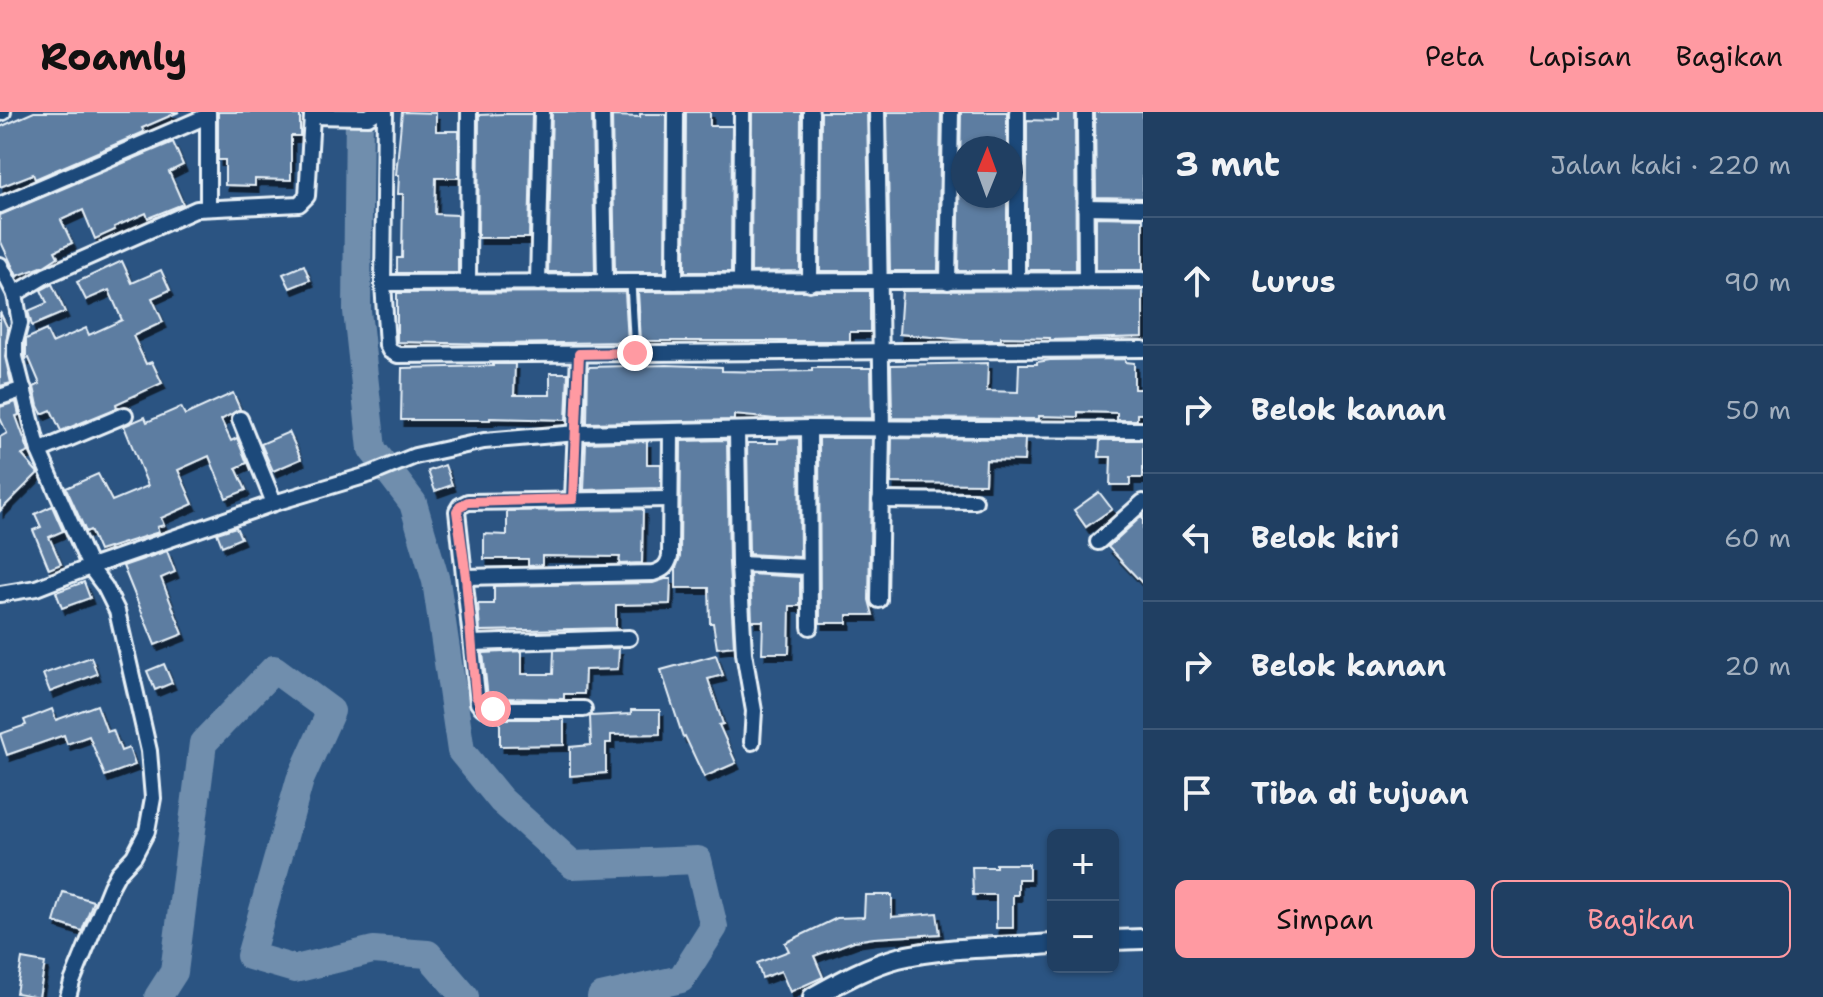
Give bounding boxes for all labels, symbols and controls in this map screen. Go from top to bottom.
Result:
text: Roamly [40,31,187,82]
text: Peta [1425,37,1484,75]
text: Lapisan [1528,37,1632,75]
text: Bagikan [1676,37,1783,75]
north arrow [951,136,1023,208]
text: 3 mnt [1175,141,1280,187]
text: Jalan kaki · 220 m [1550,147,1791,182]
icon: ahead [1175,259,1219,303]
text: Lurus [1251,261,1336,302]
text: 90 m [1724,264,1791,299]
route end [617,335,653,371]
icon: right [1175,387,1219,431]
text: Belok kanan [1251,389,1446,430]
text: 50 m [1726,392,1791,427]
icon: left [1175,515,1219,559]
text: Belok kiri [1251,517,1399,558]
text: 60 m [1724,520,1791,555]
icon: right [1175,643,1219,687]
text: Belok kanan [1251,645,1446,686]
text: 20 m [1724,648,1791,683]
route start [475,691,511,727]
icon: arrive [1175,771,1219,815]
text: Tiba di tujuan [1251,773,1469,814]
map controls [1047,829,1119,973]
button: + [1047,829,1119,901]
button: Simpan [1175,880,1475,958]
button: Bagikan [1491,880,1791,958]
button: − [1047,901,1119,973]

